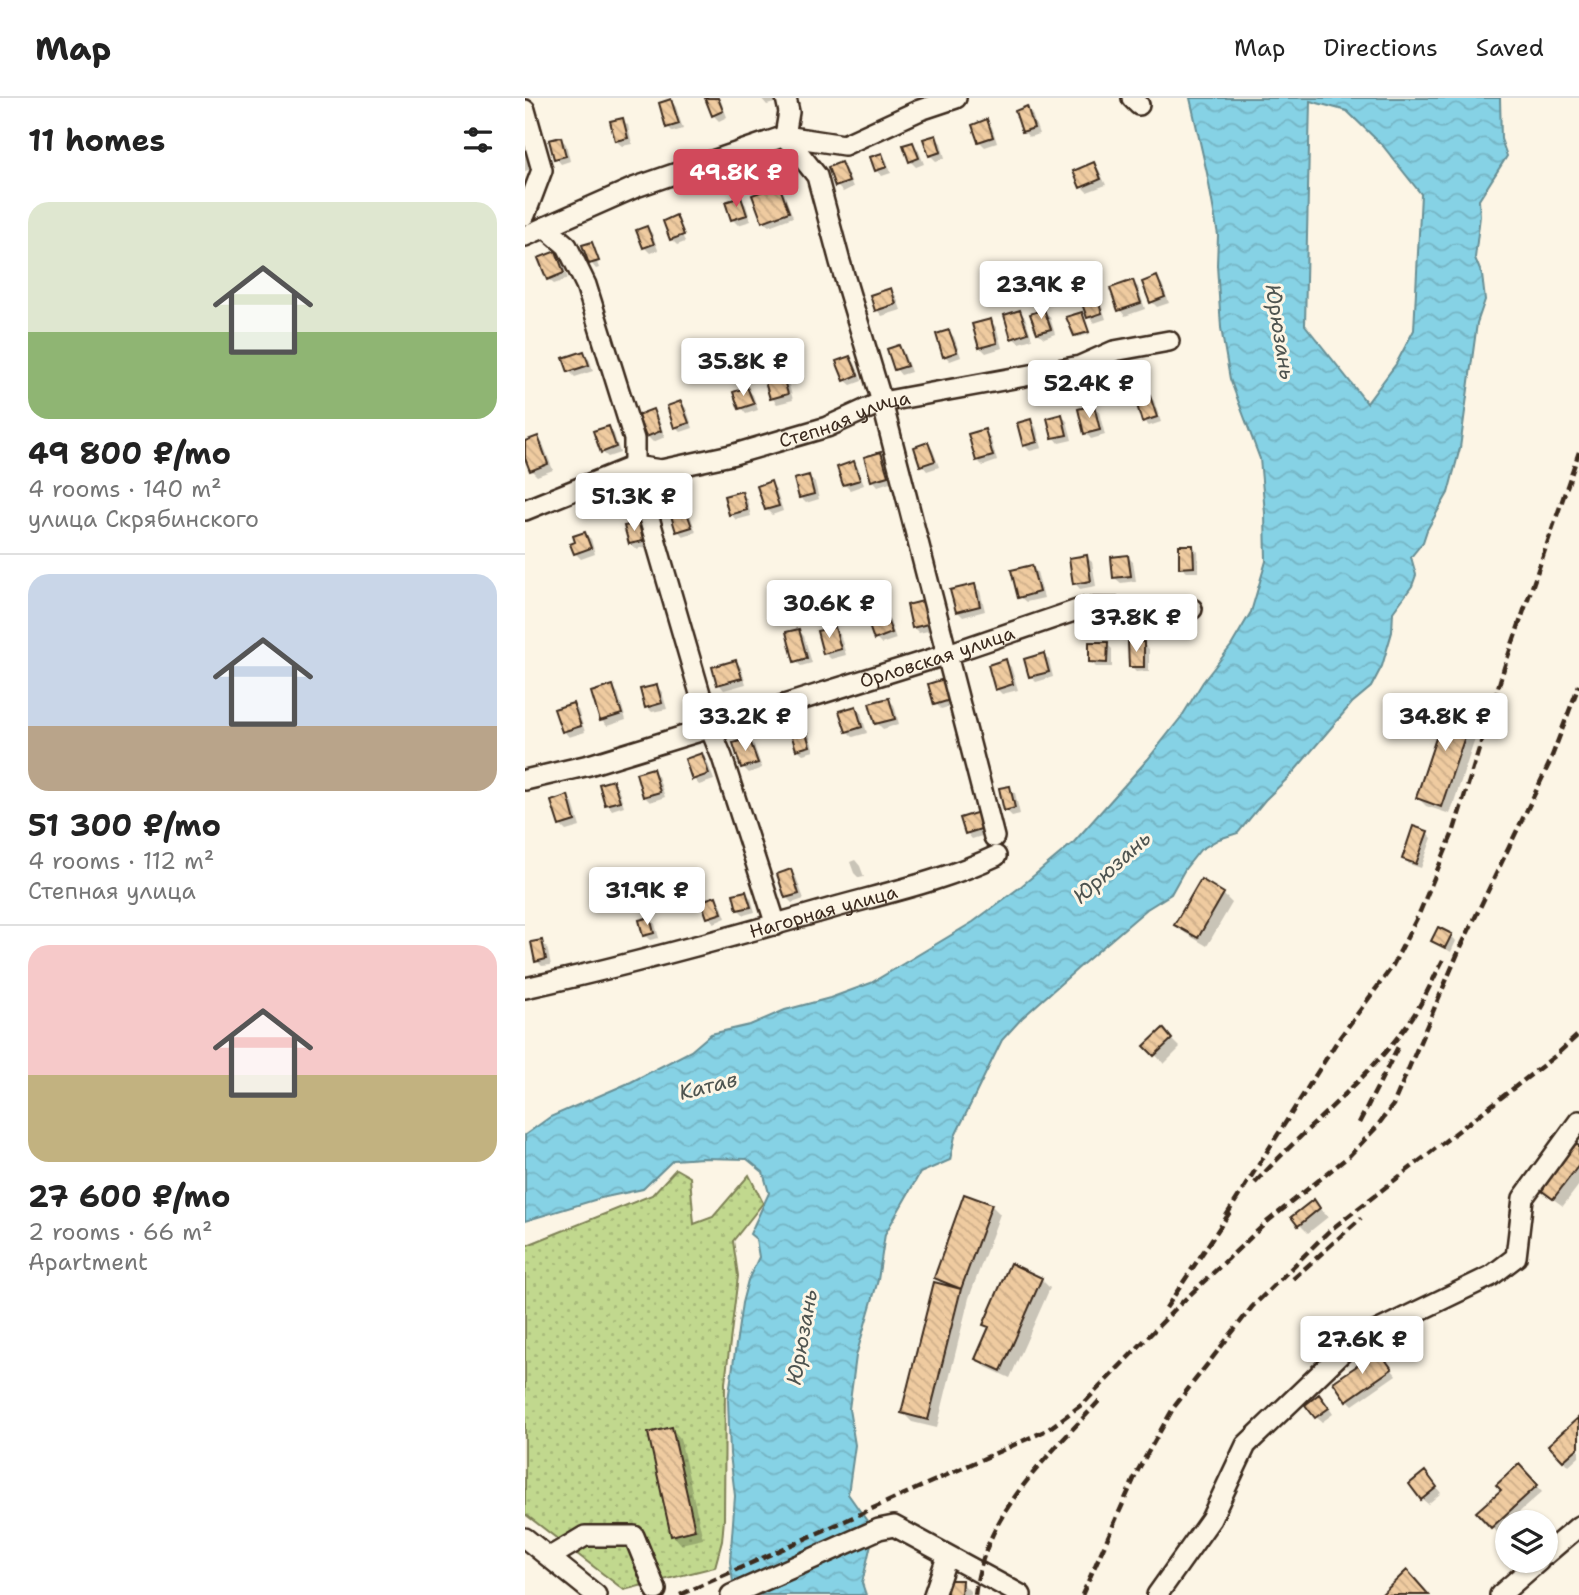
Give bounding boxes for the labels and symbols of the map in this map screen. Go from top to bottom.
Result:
pin: 49.8K ₽ [671,150,801,209]
pin: 23.9K ₽ [976,262,1106,321]
water label: Юрюзань [1259,282,1301,382]
pin: 35.8K ₽ [678,338,808,398]
pin: 52.4K ₽ [1024,360,1154,420]
street label: Степная улица [776,385,913,453]
pin: 51.3K ₽ [569,474,699,533]
pin: 30.6K ₽ [764,580,894,640]
pin: 37.8K ₽ [1071,594,1201,654]
street label: Орловская улица [856,620,1018,694]
pin: 33.2K ₽ [680,694,810,753]
pin: 34.8K ₽ [1380,694,1510,753]
water label: Юрюзань [1067,824,1157,910]
pin: 31.9K ₽ [582,868,712,927]
street label: Нагорная улица [747,879,900,944]
water label: Катав [676,1065,740,1107]
water label: Юрюзань [780,1287,824,1387]
pin: 27.6K ₽ [1297,1316,1427,1376]

